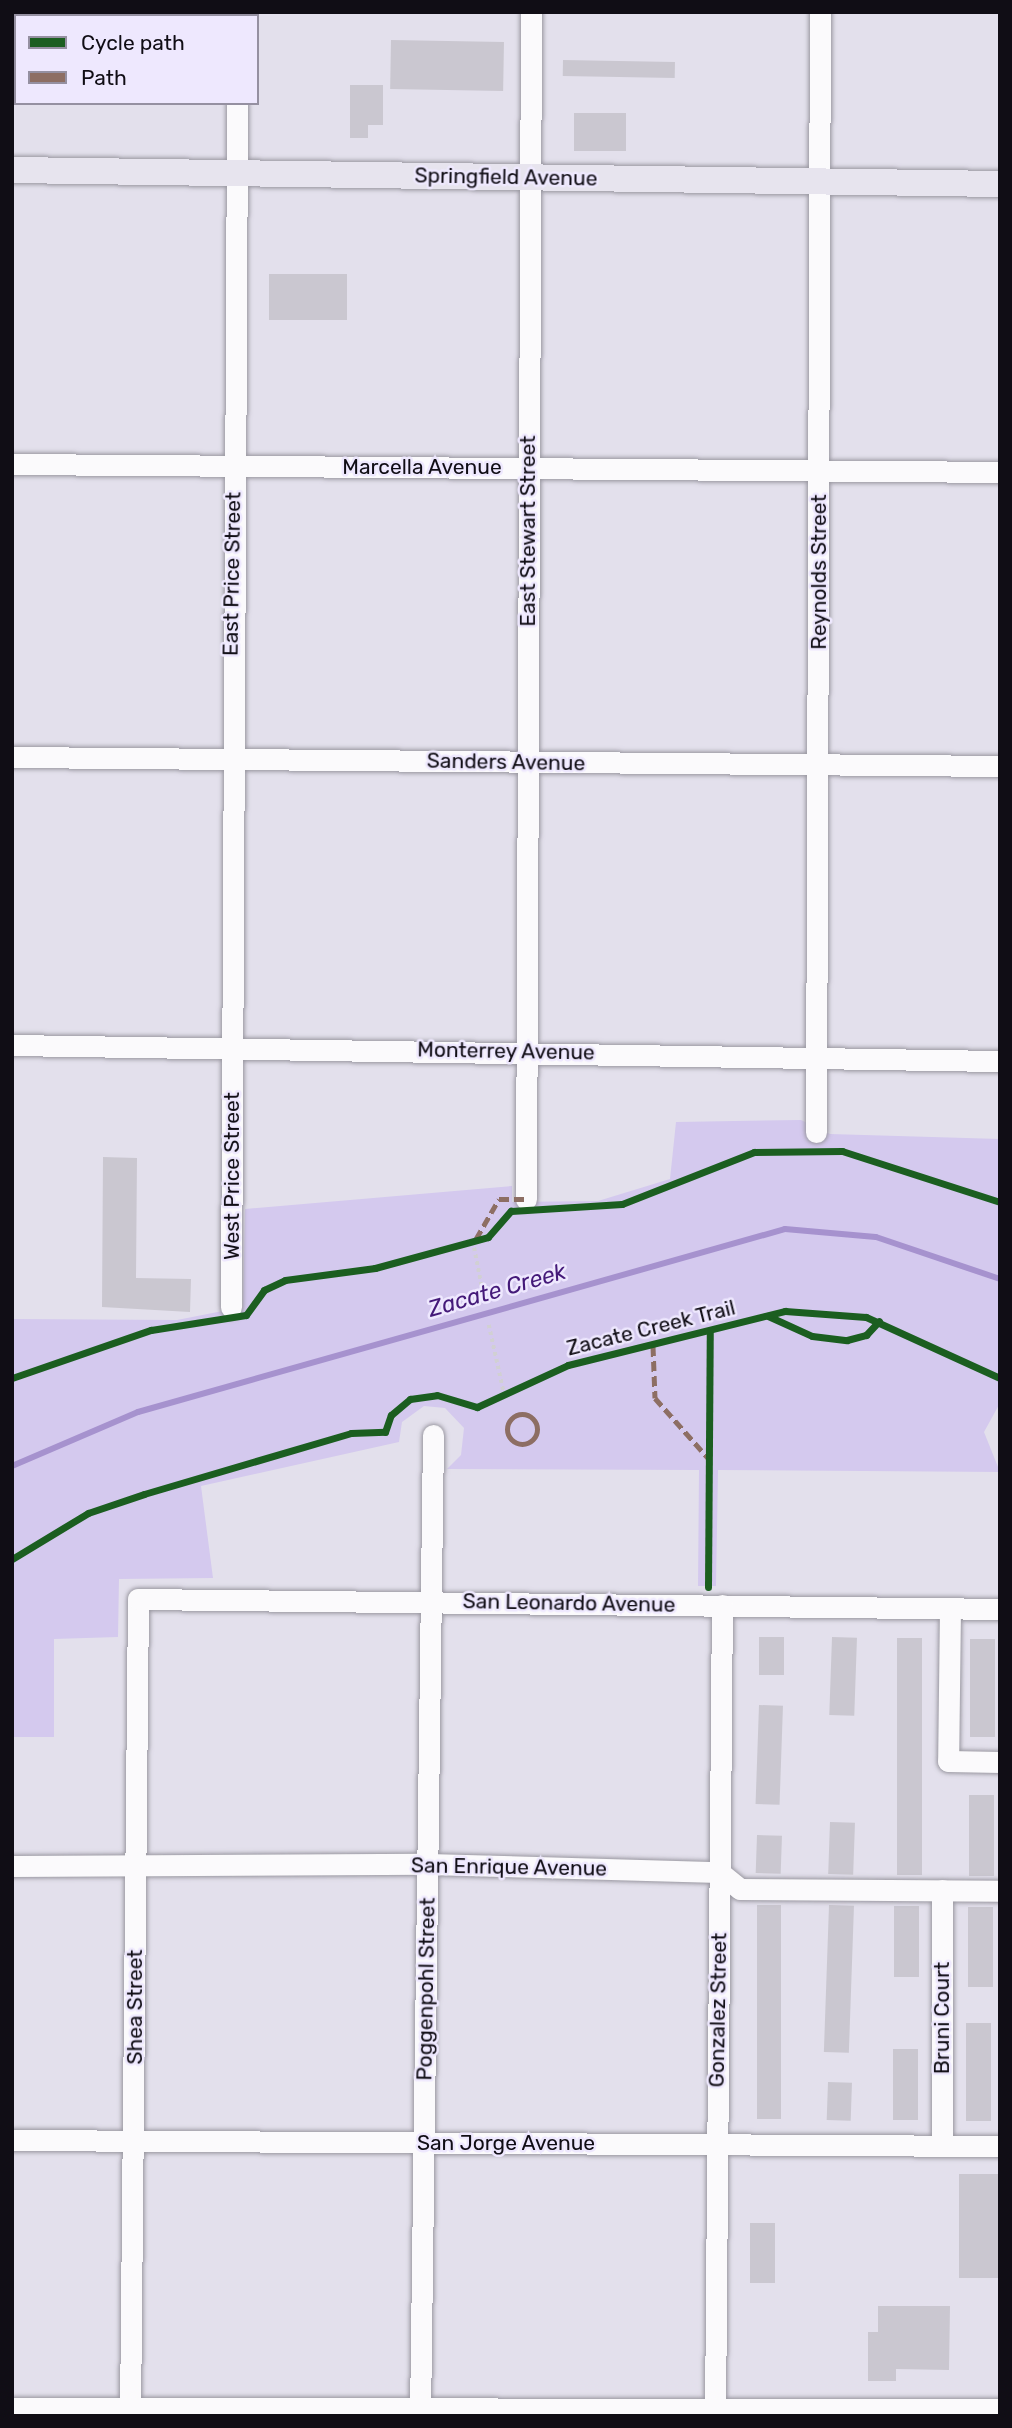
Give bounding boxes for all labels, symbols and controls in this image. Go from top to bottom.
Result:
legend [14,14,259,105]
text: Cycle path [81,30,185,55]
text: Path [81,65,127,90]
street label: Springfield Avenue [414,163,598,191]
street label: East Stewart Street [515,435,541,627]
street label: Marcella Avenue [342,454,502,480]
street label: East Price Street [218,492,246,656]
street label: Reynolds Street [806,494,832,650]
street label: Sanders Avenue [426,748,586,776]
street label: Monterrey Avenue [416,1037,596,1065]
street label: West Price Street [219,1092,245,1260]
water label: Zacate Creek [425,1257,569,1323]
street label: Zacate Creek Trail [564,1295,738,1361]
street label: San Leonardo Avenue [462,1589,676,1617]
street label: San Enrique Avenue [410,1853,608,1881]
street label: Poggenpohl Street [412,1897,440,2081]
street label: Gonzalez Street [704,1932,732,2088]
street label: Shea Street [122,1949,148,2065]
street label: Bruni Court [929,1962,955,2074]
street label: San Jorge Avenue [417,2130,595,2156]

